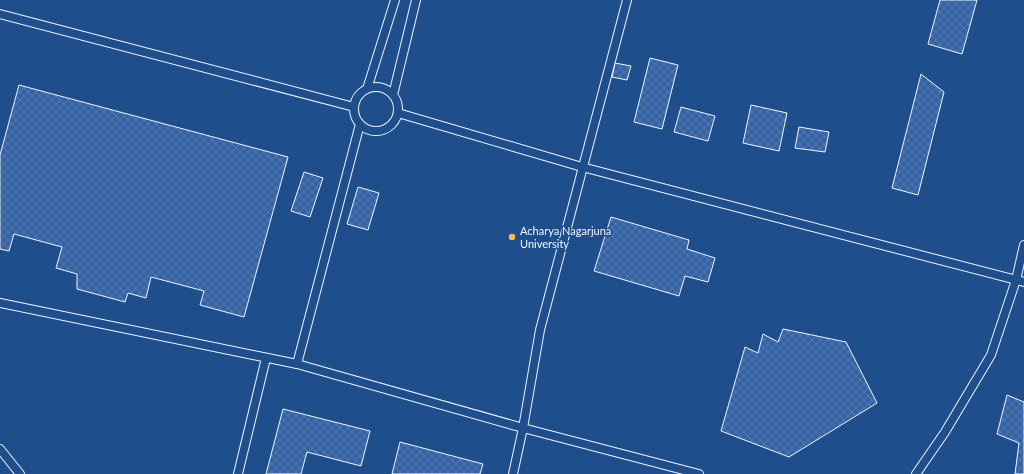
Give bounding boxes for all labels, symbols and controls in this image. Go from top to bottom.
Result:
place label: Acharya Nagarjuna University [520,224,611,250]
marker: Acharya Nagarjuna University [507,232,517,242]

